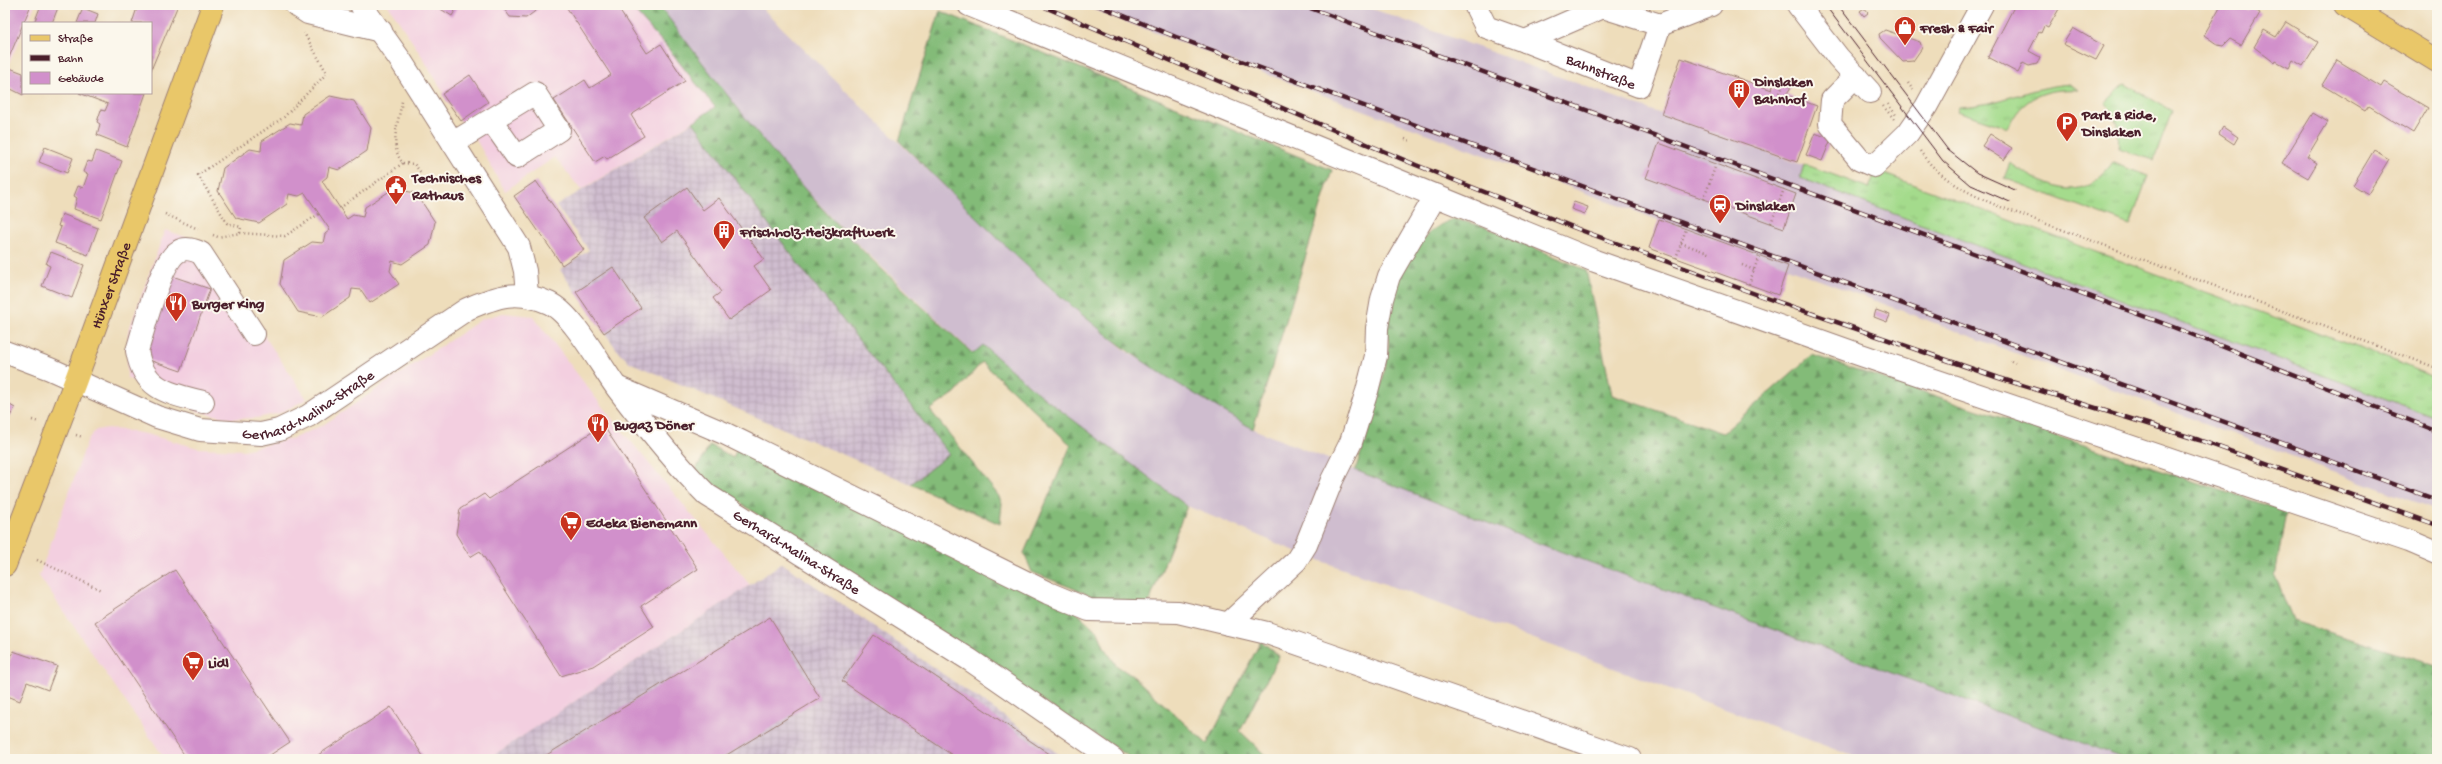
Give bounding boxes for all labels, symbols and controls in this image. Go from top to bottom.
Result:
shop icon: Fresh & Fair [1892,14,1918,47]
place label: Fresh & Fair [1919,20,1995,38]
legend [22,22,152,94]
text: Straße [58,33,94,47]
street label: Bahnstraße [1562,51,1638,95]
text: Bahn [57,53,83,67]
text: Gebäude [58,73,104,87]
place label: Dinslaken Bahnhof [1752,74,1814,109]
building icon: Dinslaken Bahnhof [1726,77,1752,110]
place label: Park & Ride, Dinslaken [2080,107,2157,142]
parking icon: Park & Ride, Dinslaken [2054,110,2080,143]
place label: Technisches Rathaus [411,170,482,205]
public building icon: Technisches Rathaus [383,173,409,206]
station icon: Dinslaken [1707,192,1733,225]
place label: Dinslaken [1734,198,1796,216]
building icon: Frischholz-Heizkraftwerk [711,218,737,251]
place label: Frischholz-Heizkraftwerk [739,224,896,242]
street label: Hünxer Straße [88,240,136,332]
restaurant icon: Burger King [163,290,189,323]
place label: Burger King [191,296,265,314]
street label: Gerhard-Malina-Straße [241,367,379,445]
restaurant icon: Bugaz Döner [585,411,611,444]
place label: Bugaz Döner [613,417,695,435]
street label: Gerhard-Malina-Straße [729,506,863,600]
supermarket icon: Edeka Bienemann [558,509,584,542]
place label: Edeka Bienemann [586,515,698,533]
supermarket icon: Lidl [180,649,206,682]
place label: Lidl [208,655,230,673]

